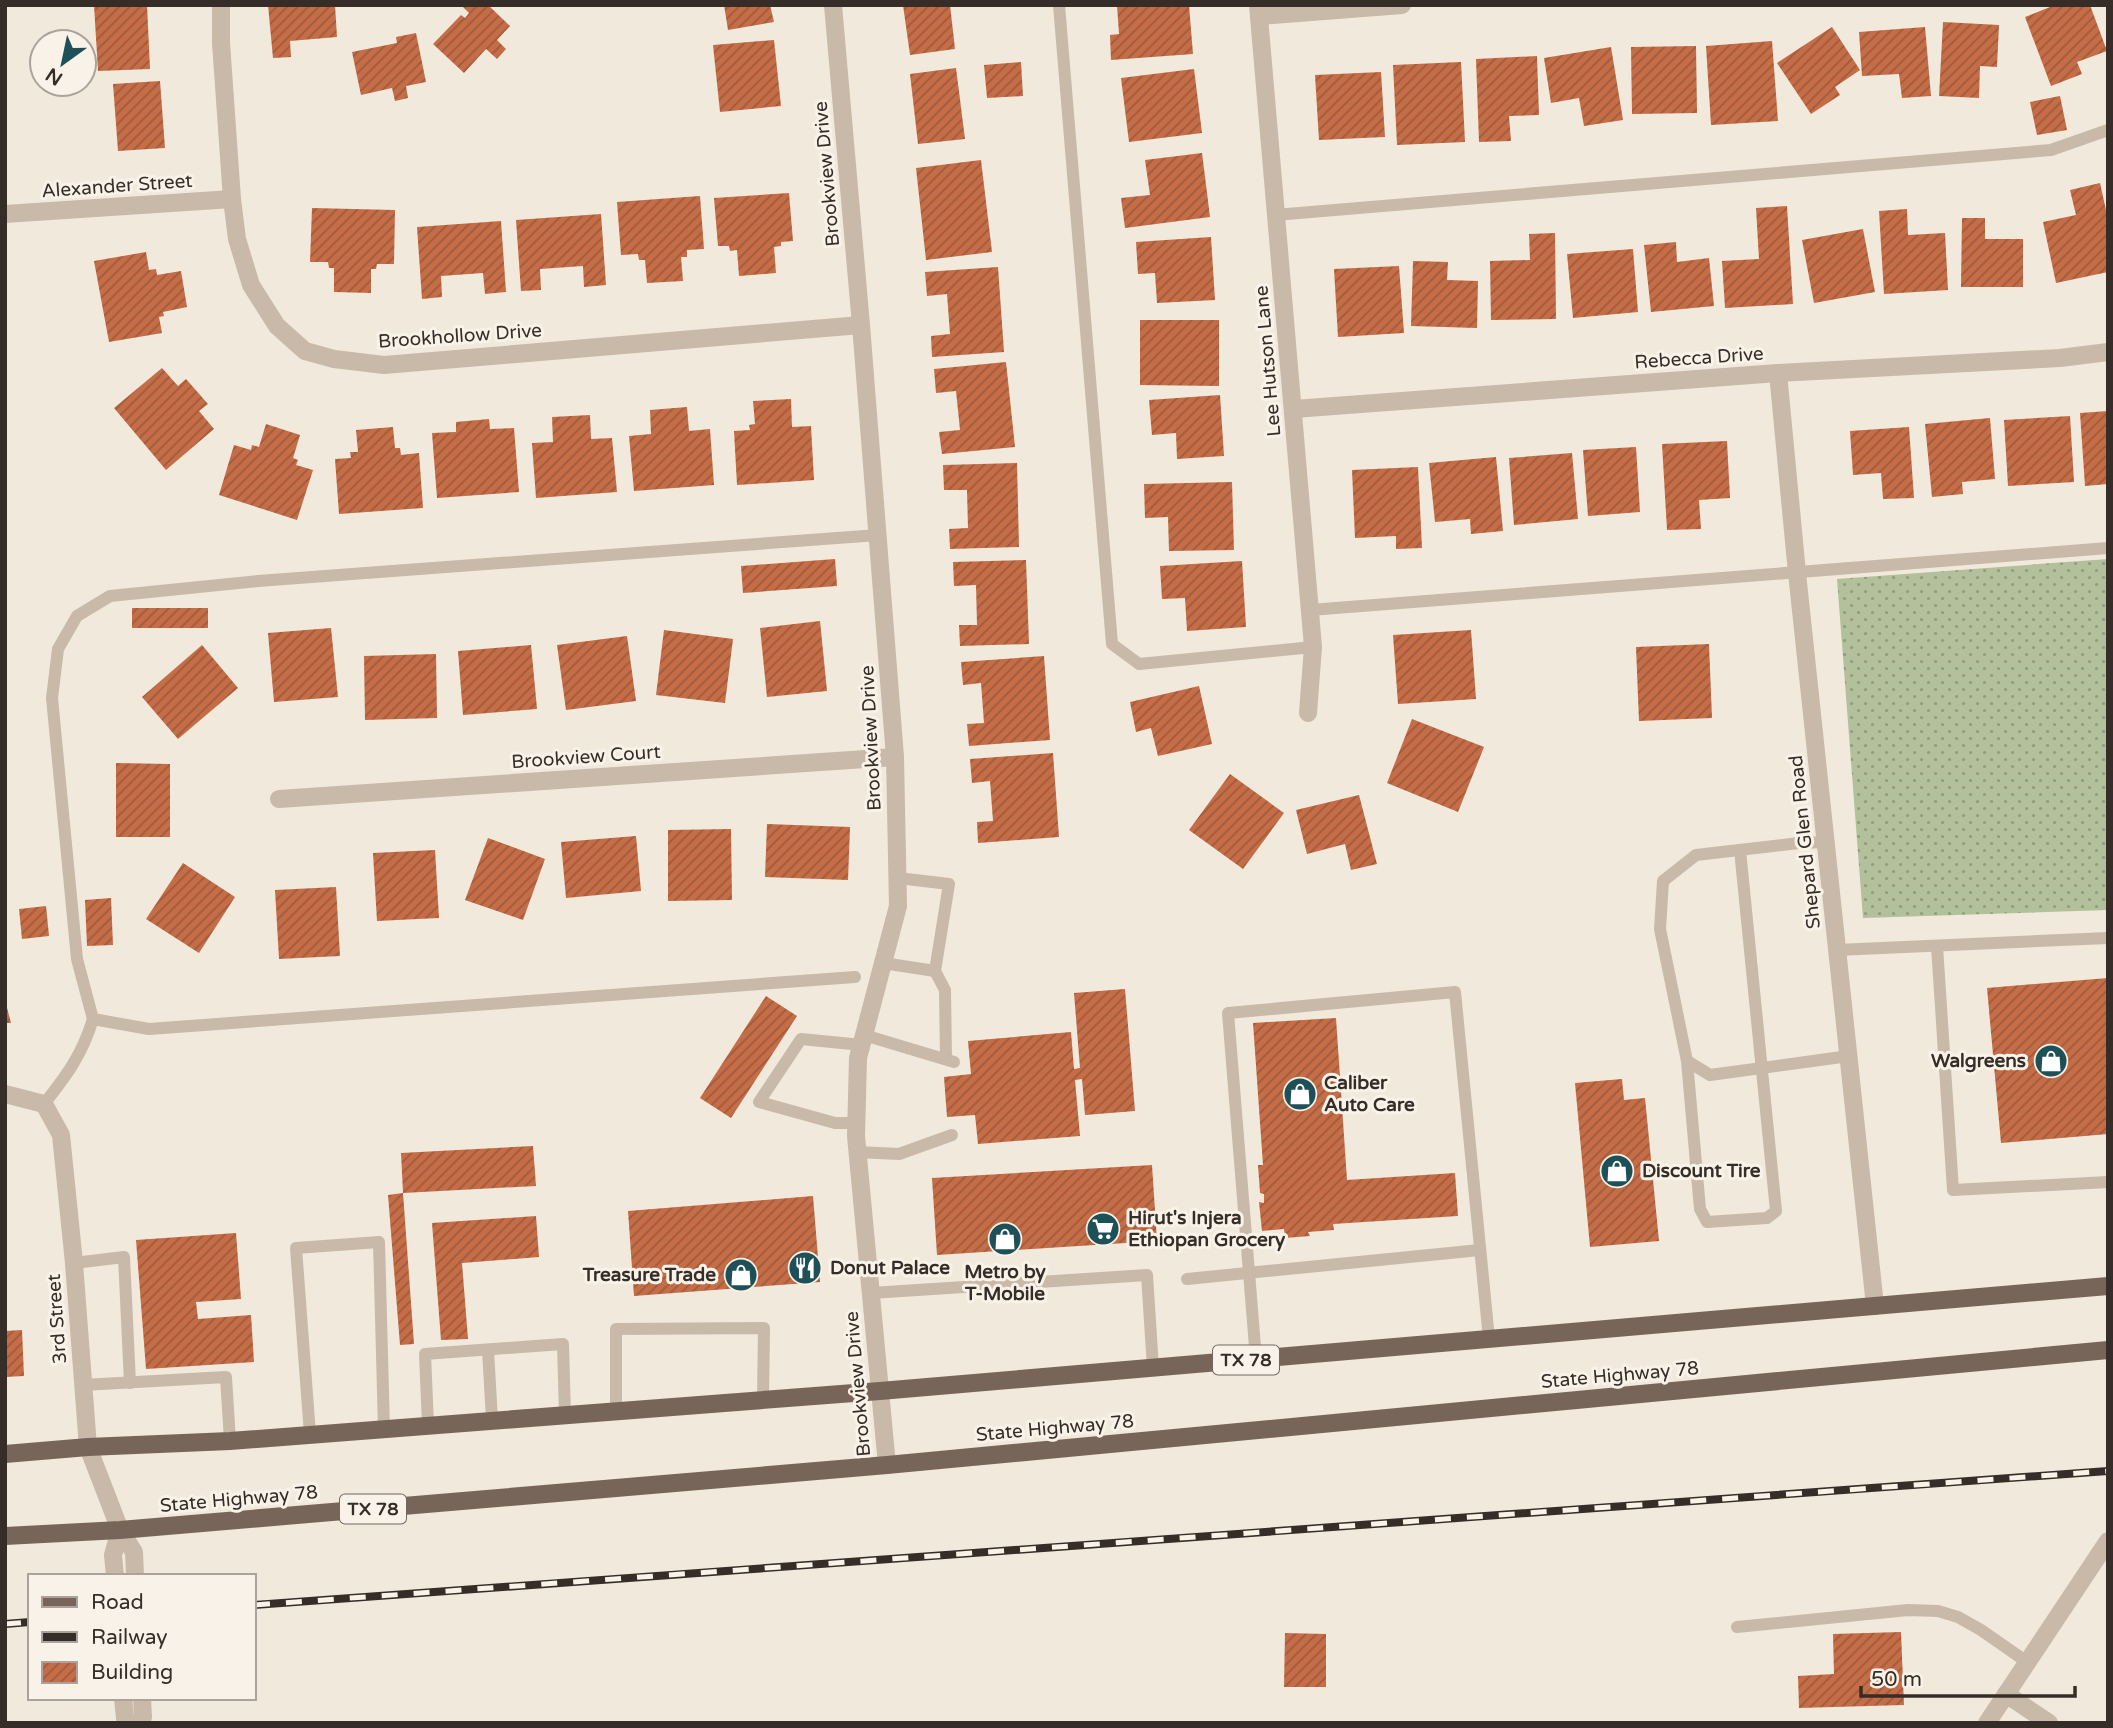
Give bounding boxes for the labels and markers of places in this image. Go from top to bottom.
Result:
shop icon: Walgreens [2032,1042,2070,1080]
place label: Walgreens [1931,1050,2026,1073]
place label: Caliber Auto Care [1324,1072,1415,1116]
shop icon: Caliber Auto Care [1281,1075,1319,1113]
shop icon: Discount Tire [1598,1152,1636,1190]
place label: Discount Tire [1642,1160,1761,1182]
place label: Hirut's Injera Ethiopan Grocery [1128,1207,1286,1252]
supermarket icon: Hirut's Injera Ethiopan Grocery [1084,1210,1122,1248]
shop icon: Metro by T-Mobile [986,1220,1024,1258]
restaurant icon: Donut Palace [786,1249,824,1287]
shop icon: Treasure Trade [722,1256,760,1294]
place label: Donut Palace [830,1257,950,1279]
place label: Metro by T-Mobile [964,1261,1047,1305]
place label: Treasure Trade [582,1264,716,1286]

